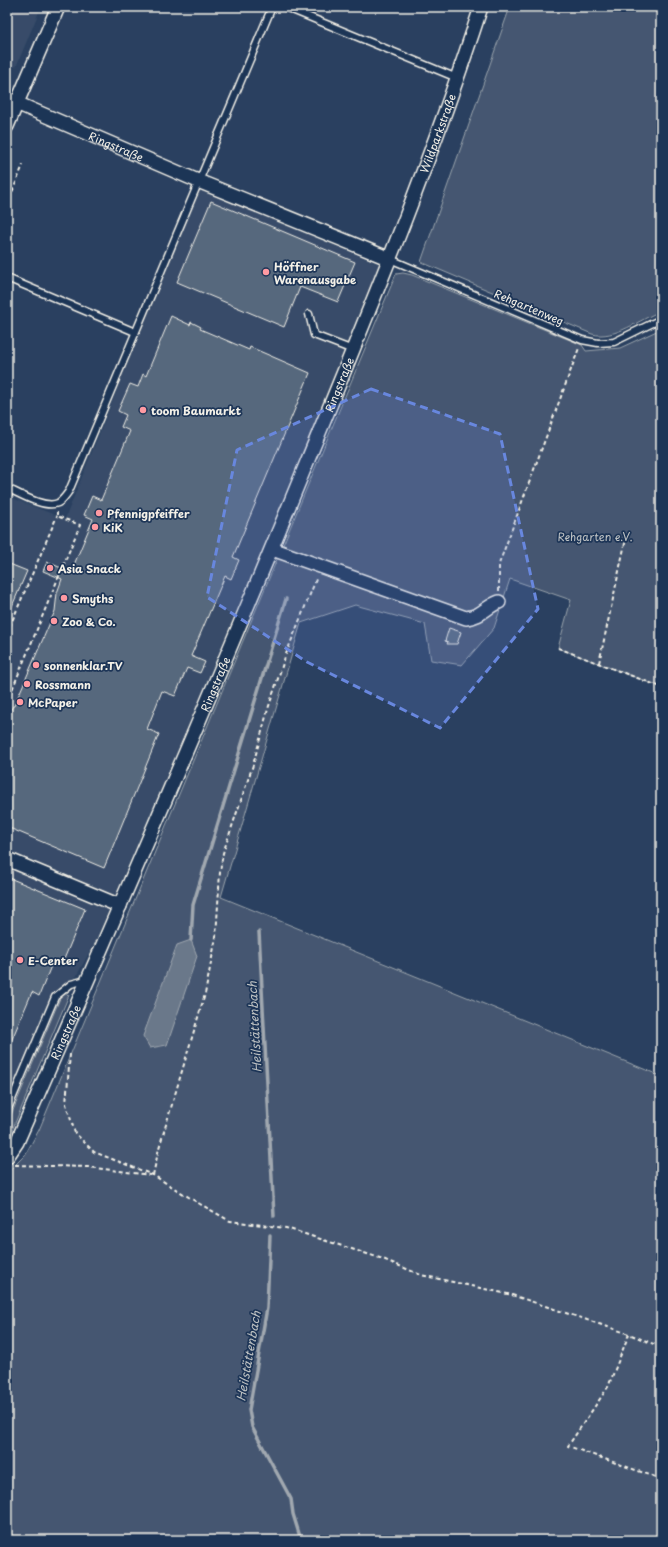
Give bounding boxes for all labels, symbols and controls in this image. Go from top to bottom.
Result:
street label: Wildparkstraße [415,91,460,175]
street label: Ringstraße [86,127,147,165]
place label: Höffner Warenausgabe [274,258,357,288]
marker: Höffner Warenausgabe [261,267,271,277]
street label: Rehgartenweg [492,285,566,329]
street label: Ringstraße [320,354,358,415]
place label: toom Baumarkt [151,402,241,419]
marker: toom Baumarkt [138,405,148,415]
place label: Pfennigpfeiffer [107,505,190,522]
marker: Pfennigpfeiffer [94,508,104,518]
place label: KiK [103,519,123,536]
marker: KiK [90,522,100,532]
park label: Rehgarten e.V. [557,528,633,545]
place label: Asia Snack [57,560,122,577]
marker: Asia Snack [45,563,55,573]
place label: Smyths [72,590,114,607]
marker: Smyths [59,593,69,603]
place label: Zoo & Co. [62,613,116,630]
marker: Zoo & Co. [49,616,59,626]
street label: Ringstraße [196,654,234,714]
place label: sonnenklar.TV [44,657,123,674]
marker: sonnenklar.TV [31,660,41,670]
place label: Rossmann [35,676,91,693]
marker: Rossmann [22,679,32,689]
place label: McPaper [28,694,78,711]
marker: McPaper [15,697,25,707]
place label: E-Center [28,952,78,969]
marker: E-Center [15,955,25,965]
water label: Heilstättenbach [243,980,265,1073]
street label: Ringstraße [46,1002,85,1062]
water label: Heilstättenbach [231,1308,265,1403]

